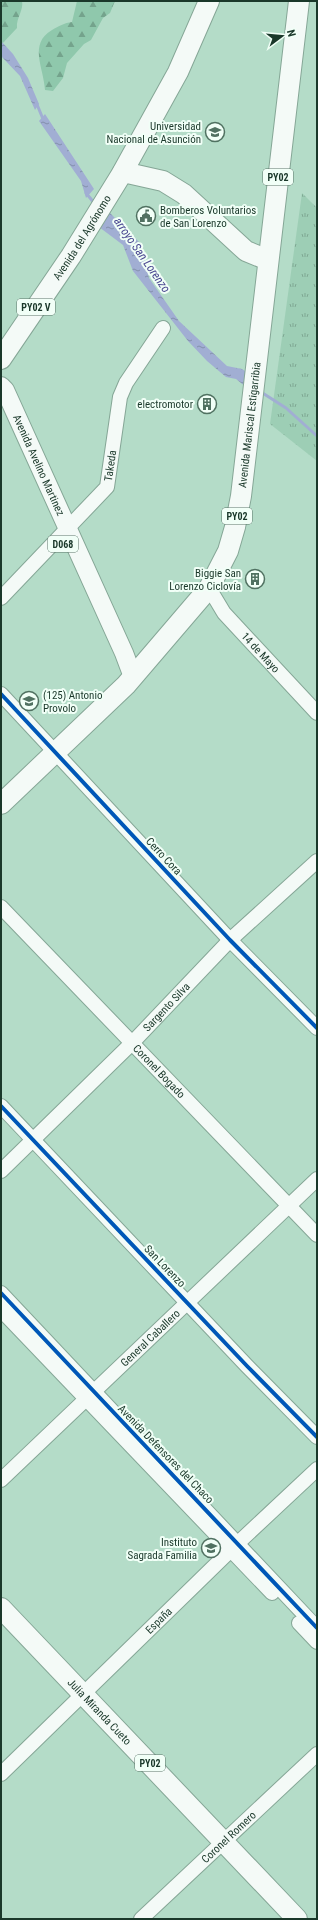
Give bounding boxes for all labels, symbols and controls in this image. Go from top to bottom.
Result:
north arrow [262,16,302,56]
text: N [284,28,298,39]
place label: Universidad Nacional de Asunción [107,120,201,146]
school or university icon: Universidad Nacional de Asunción [204,121,226,143]
road number: PY02 [263,169,293,185]
street label: Avenida del Agrónomo [51,193,114,283]
place label: Bomberos Voluntarios de San Lorenzo [160,204,256,230]
public building icon: Bomberos Voluntarios de San Lorenzo [135,205,157,227]
water label: arroyo San Lorenzo [111,215,173,295]
road number: PY02 V [17,299,55,315]
street label: Avenida Mariscal Estigarribia [236,361,264,489]
building icon: electromotor [196,393,218,415]
place label: electromotor [137,398,194,411]
street label: Avenida Avelino Martinez [10,413,67,518]
street label: Takeda [102,449,119,482]
road number: PY02 [222,508,252,524]
road number: D068 [48,536,78,552]
place label: Biggie San Lorenzo Ciclovía [169,567,241,593]
building icon: Biggie San Lorenzo Ciclovía [244,568,266,590]
street label: 14 de Mayo [238,630,282,676]
place label: (125) Antonio Provolo [43,689,103,715]
school or university icon: (125) Antonio Provolo [18,690,40,712]
street label: Cerro Cora [143,835,184,878]
street label: Sargento Silva [141,980,193,1034]
street label: Coronel Bogado [130,1042,188,1101]
street label: San Lorenzo [141,1243,188,1290]
street label: General Caballero [118,1307,183,1369]
street label: Avenida Defensores del Chaco [115,1402,216,1507]
place label: Instituto Sagrada Familia [127,1536,197,1562]
school or university icon: Instituto Sagrada Familia [200,1537,222,1559]
street label: España [143,1605,175,1637]
street label: Julia Miranda Cueto [65,1676,134,1748]
road number: PY02 [135,1755,165,1771]
street label: Coronel Romero [199,1808,259,1866]

